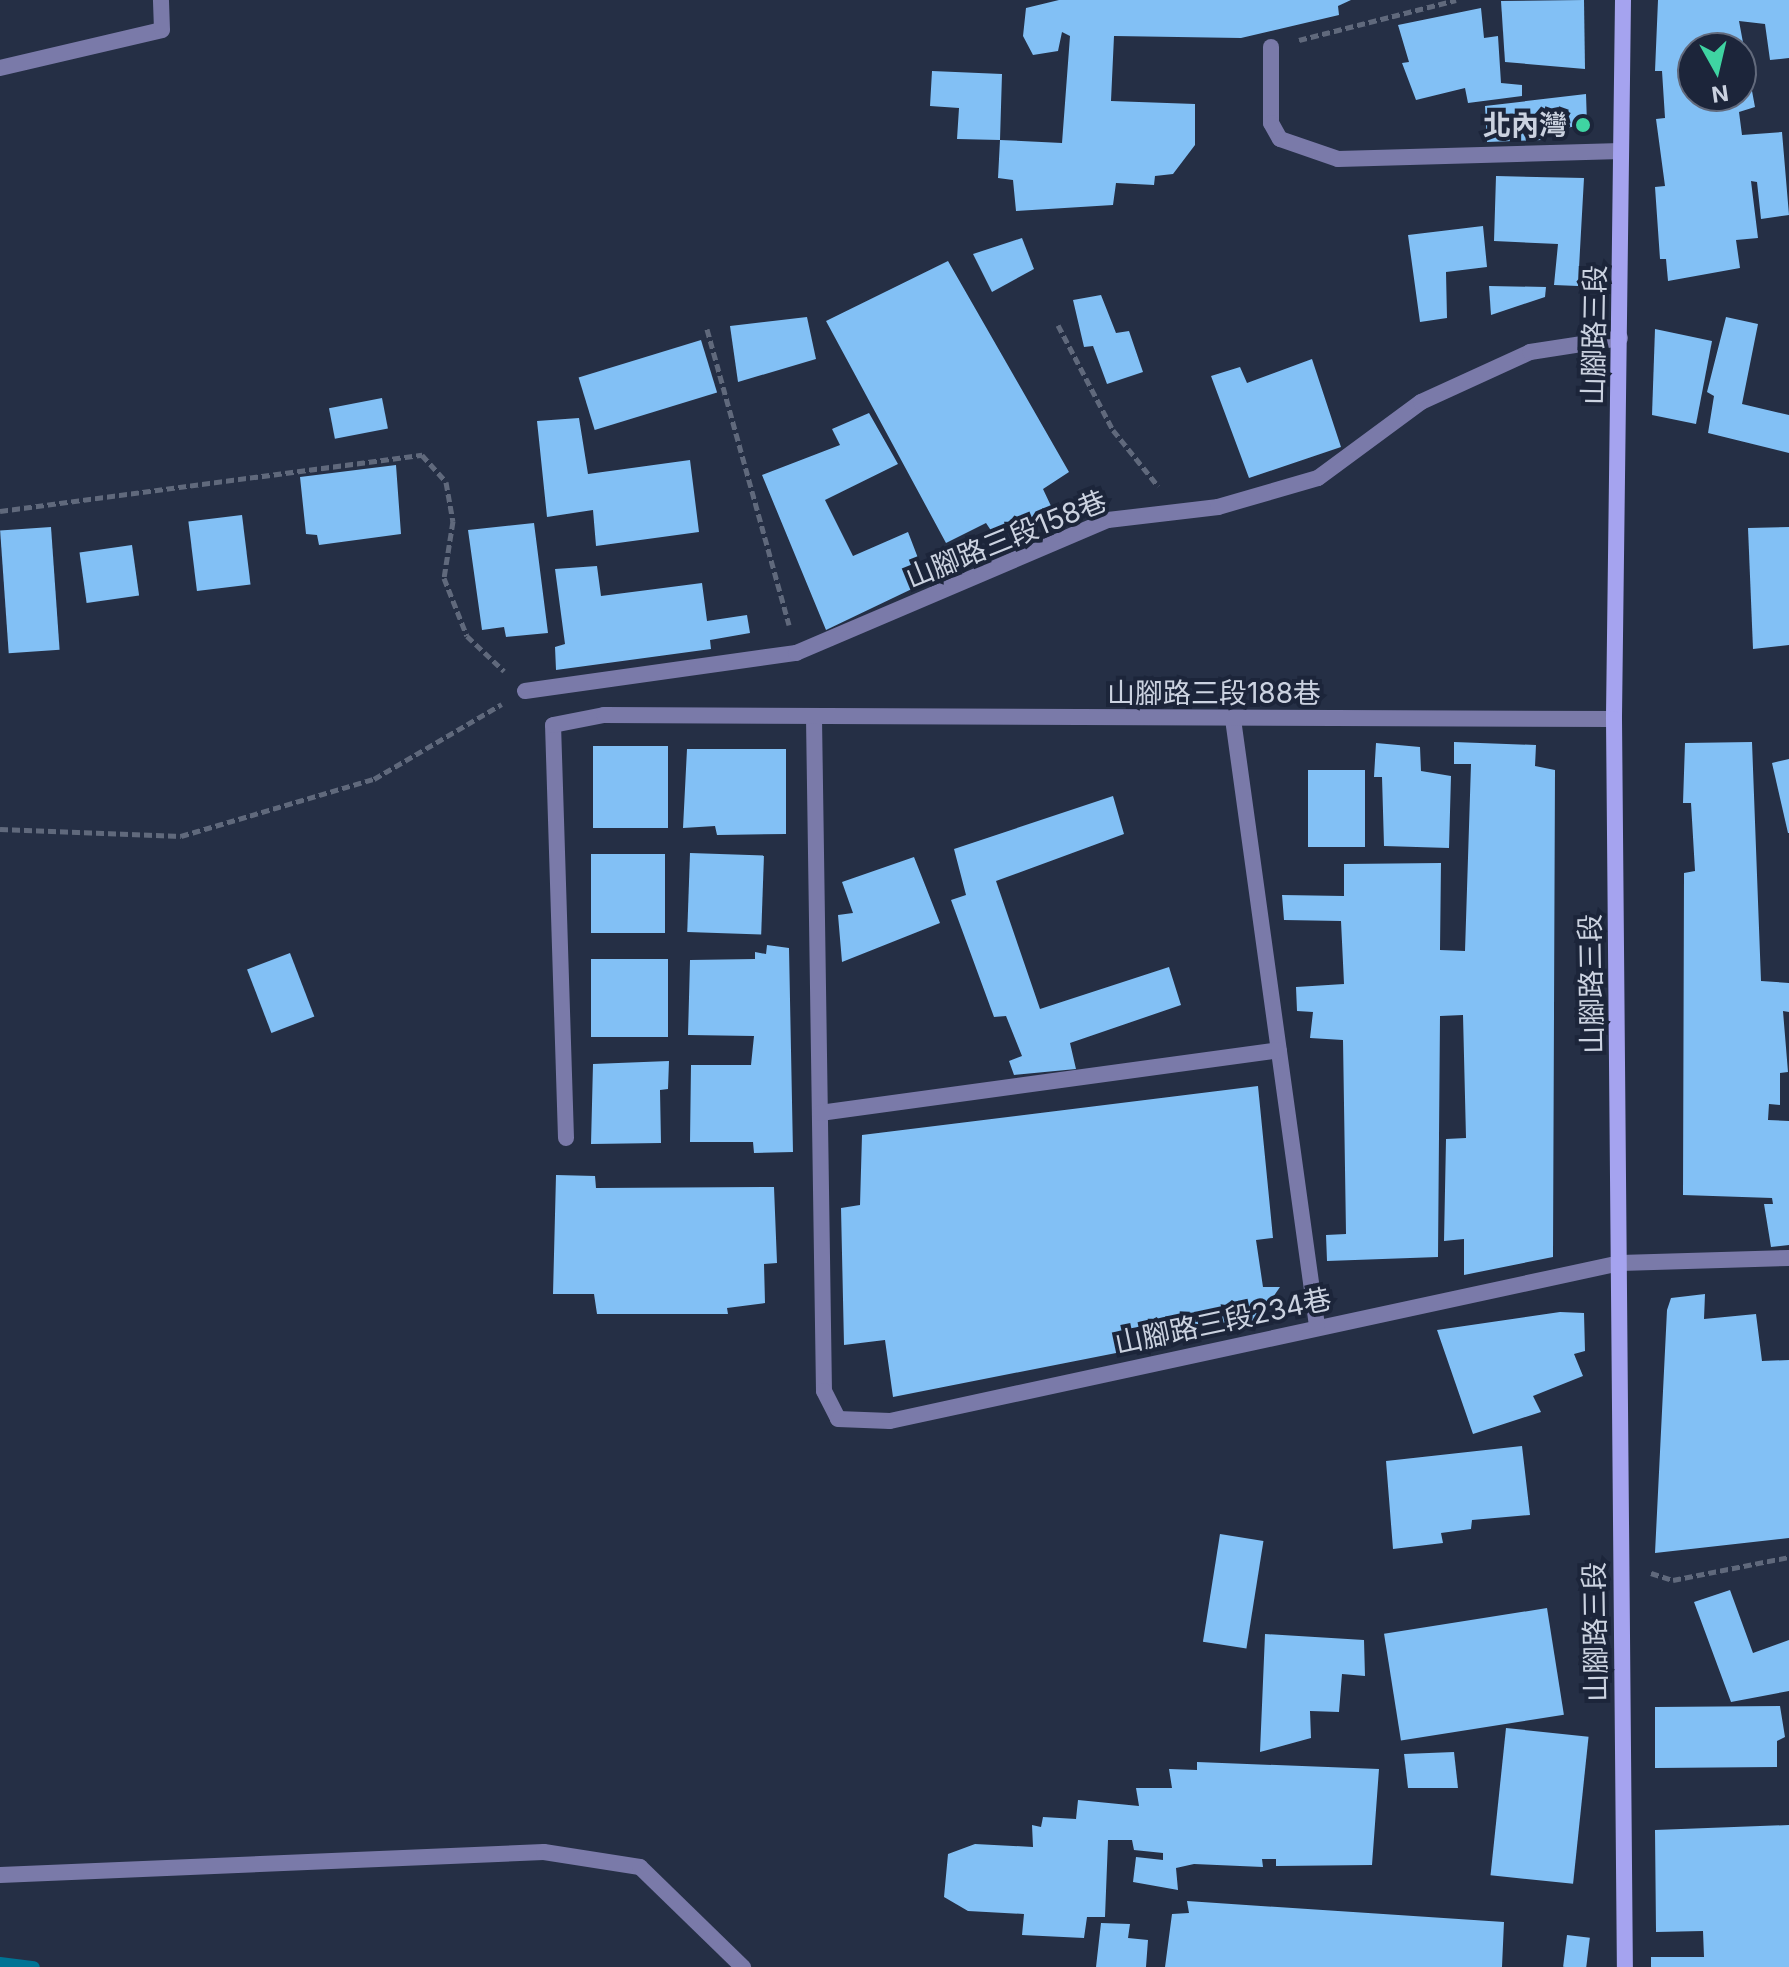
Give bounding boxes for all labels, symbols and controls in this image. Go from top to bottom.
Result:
north arrow [1677,32,1757,112]
text: N [1710,80,1730,108]
place label: 北內灣 [1483,108,1567,142]
marker: 北內灣 [1574,116,1592,134]
street label: 山腳路三段 [1576,265,1612,405]
street label: 山腳路三段158巷 [901,483,1111,595]
street label: 山腳路三段188巷 [1107,676,1321,710]
street label: 山腳路三段 [1573,914,1609,1054]
street label: 山腳路三段234巷 [1112,1282,1334,1360]
street label: 山腳路三段 [1577,1562,1613,1702]

